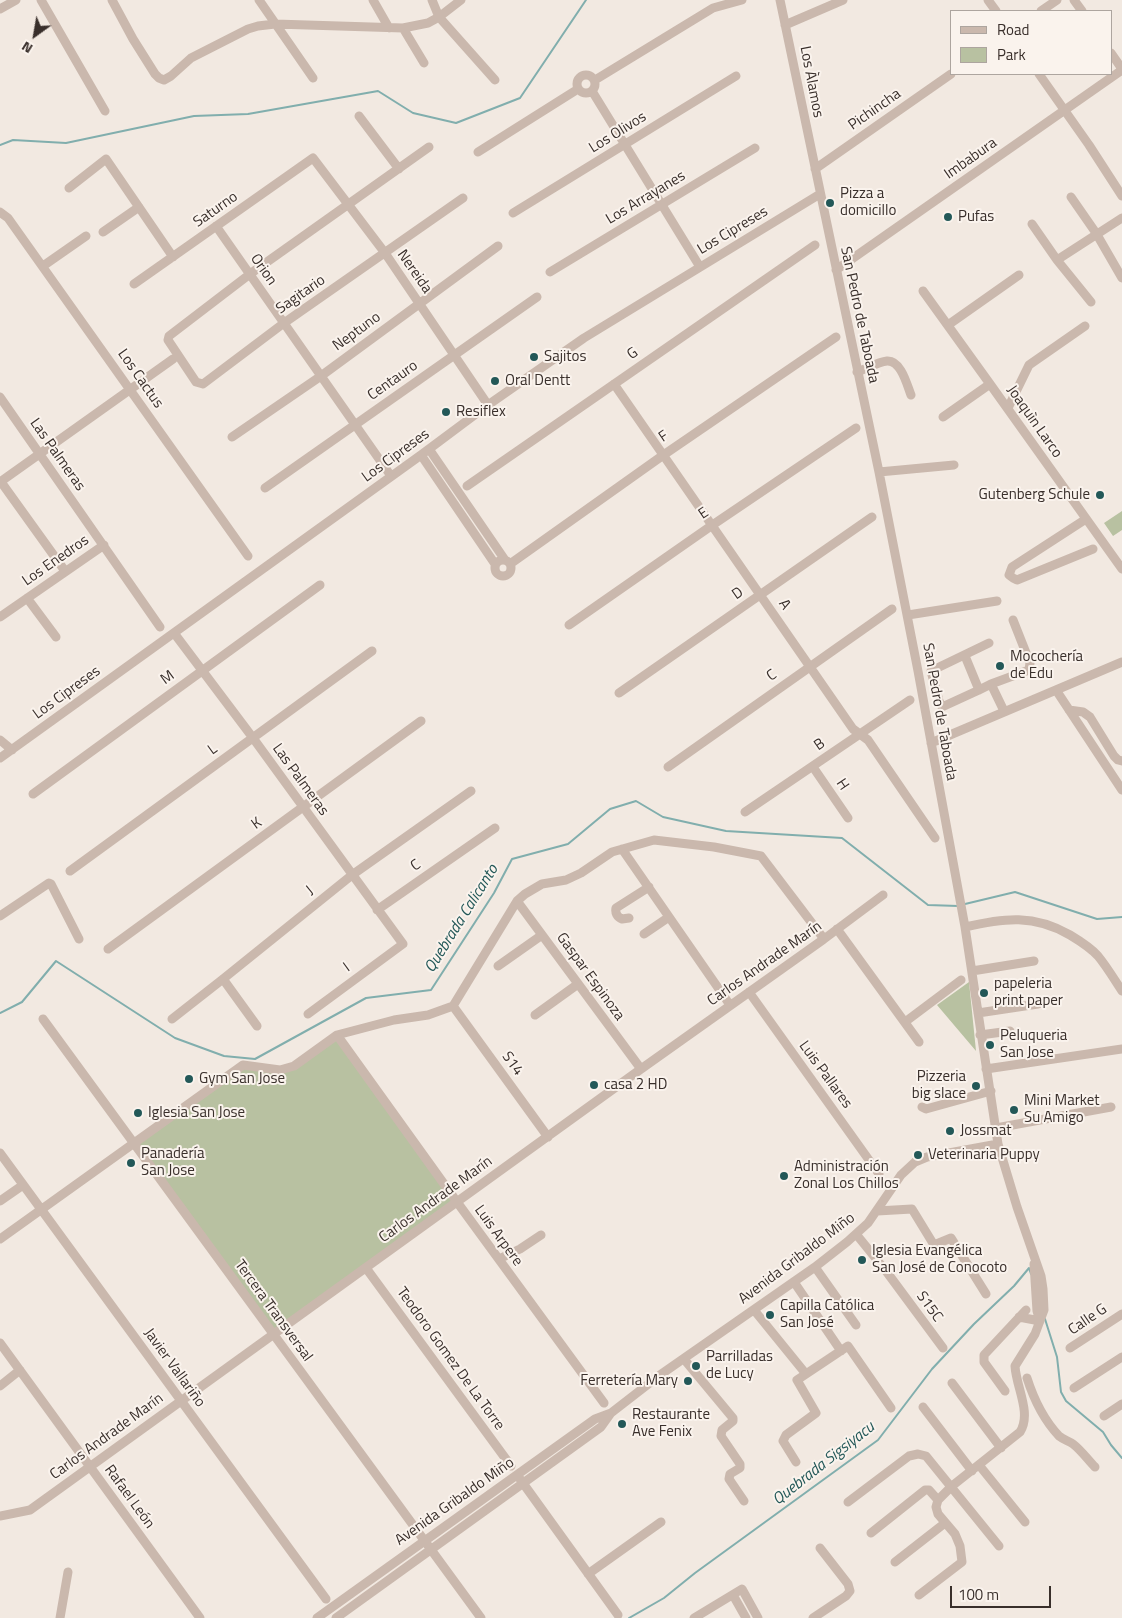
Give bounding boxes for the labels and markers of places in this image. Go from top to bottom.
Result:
place label: Pizza a domicillo [840,185,896,220]
marker: Pizza a domicillo [824,197,836,209]
place label: Pufas [958,208,994,226]
marker: Pufas [942,211,954,223]
place label: Sajitos [544,348,586,366]
marker: Sajitos [528,351,540,363]
place label: Oral Dentt [505,372,570,390]
marker: Oral Dentt [489,375,501,387]
place label: Resiflex [456,403,506,421]
marker: Resiflex [440,406,452,418]
place label: Gutenberg Schule [979,486,1090,504]
marker: Gutenberg Schule [1094,489,1106,501]
place label: Mocochería de Edu [1010,648,1083,683]
marker: Mocochería de Edu [994,660,1006,672]
place label: papeleria print paper [994,975,1063,1010]
marker: papeleria print paper [978,987,990,999]
place label: Peluqueria San Jose [1000,1027,1067,1062]
marker: Peluqueria San Jose [984,1039,996,1051]
place label: Pizzeria big slace [912,1068,966,1103]
place label: Gym San Jose [199,1070,285,1088]
marker: Gym San Jose [183,1073,195,1085]
place label: casa 2 HD [604,1076,667,1094]
marker: casa 2 HD [588,1079,600,1091]
marker: Pizzeria big slace [970,1080,982,1092]
place label: Mini Market Su Amigo [1024,1092,1100,1127]
place label: Iglesia San Jose [148,1104,245,1122]
marker: Mini Market Su Amigo [1008,1104,1020,1116]
marker: Iglesia San Jose [132,1107,144,1119]
place label: Jossmat [960,1122,1011,1140]
marker: Jossmat [944,1125,956,1137]
place label: Panadería San Jose [141,1145,204,1180]
place label: Veterinaria Puppy [928,1146,1040,1164]
marker: Veterinaria Puppy [912,1149,924,1161]
marker: Panadería San Jose [125,1157,137,1169]
place label: Administración Zonal Los Chillos [794,1158,899,1193]
marker: Administración Zonal Los Chillos [778,1170,790,1182]
place label: Iglesia Evangélica San José de Conocoto [872,1242,1007,1277]
marker: Iglesia Evangélica San José de Conocoto [856,1254,868,1266]
place label: Capilla Católica San José [780,1297,874,1332]
marker: Capilla Católica San José [764,1309,776,1321]
place label: Parrilladas de Lucy [706,1348,773,1383]
marker: Parrilladas de Lucy [690,1360,702,1372]
place label: Ferretería Mary [580,1372,678,1390]
marker: Ferretería Mary [682,1375,694,1387]
place label: Restaurante Ave Fenix [632,1406,710,1441]
marker: Restaurante Ave Fenix [616,1418,628,1430]

